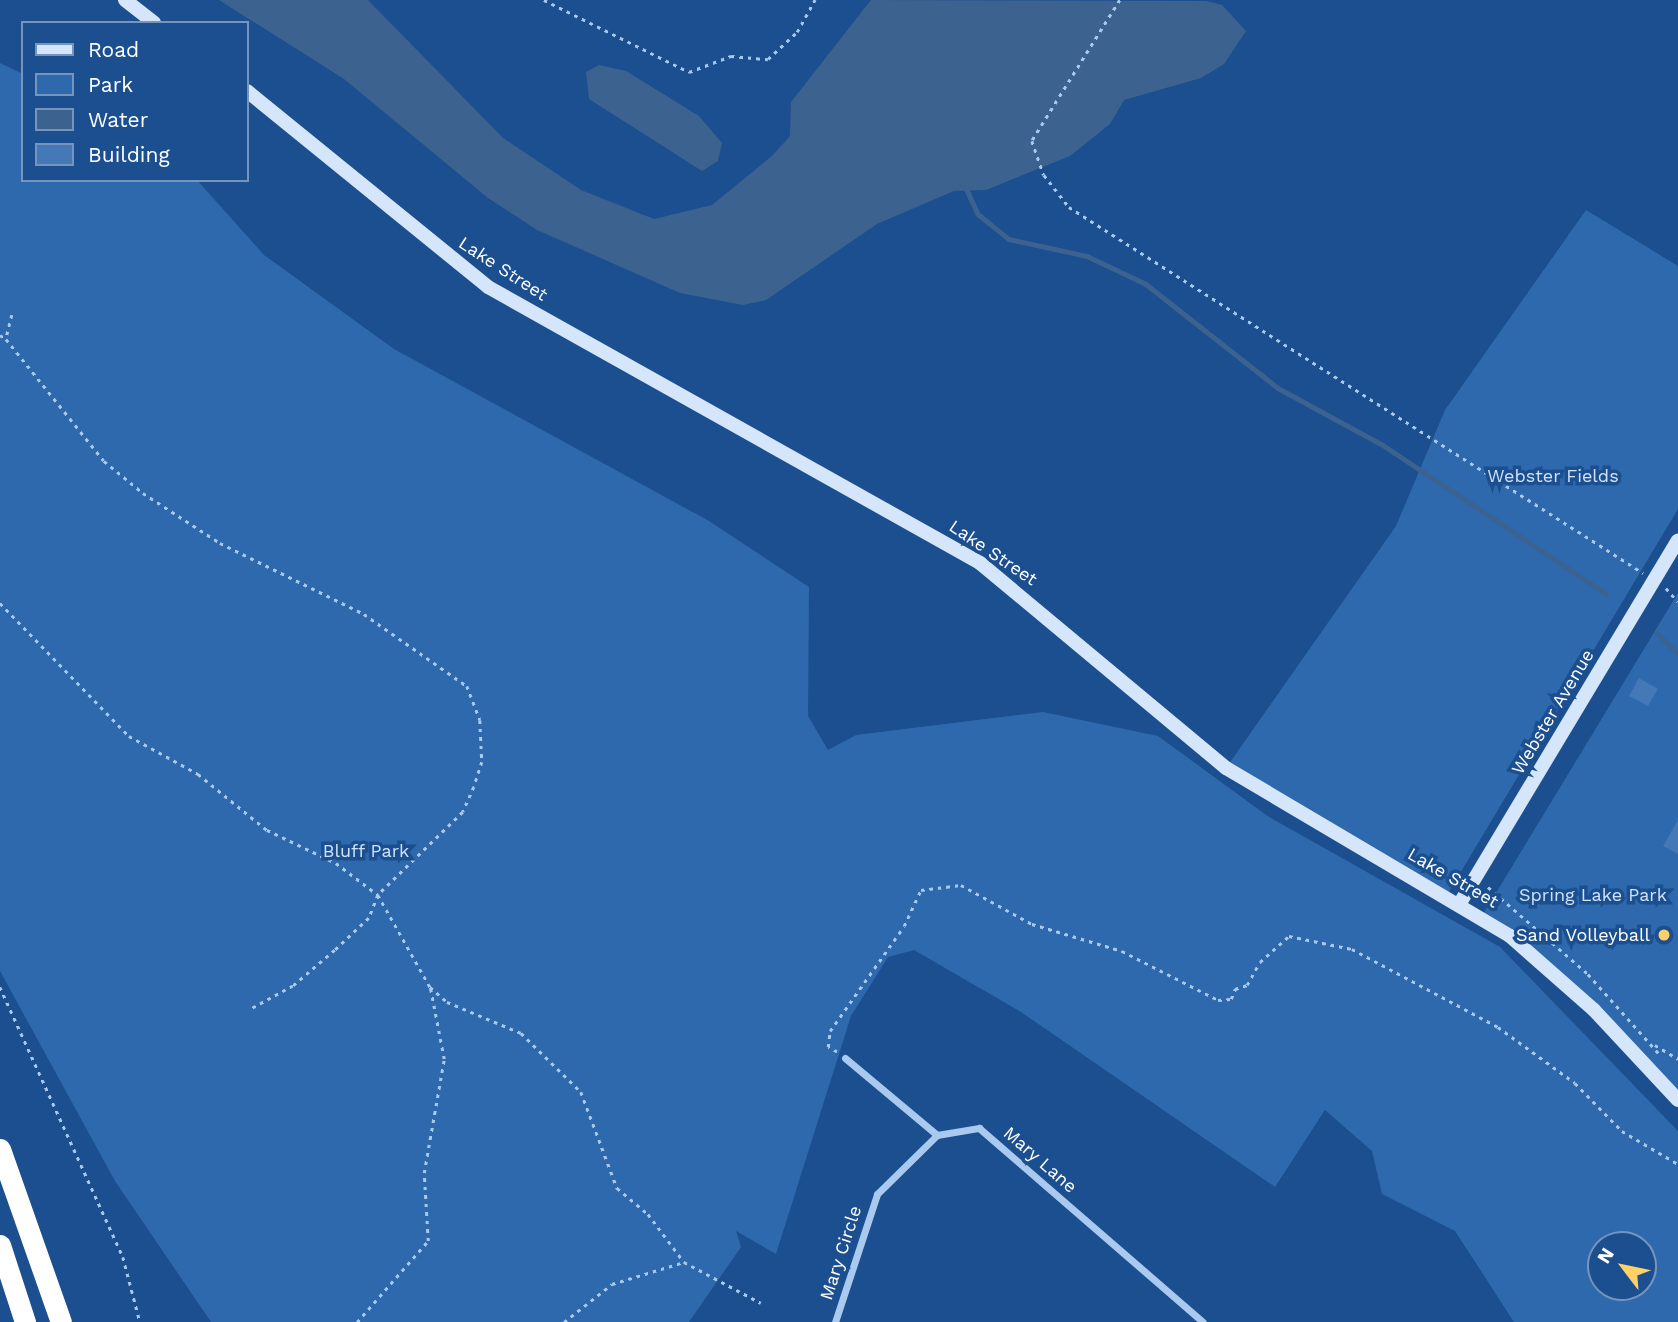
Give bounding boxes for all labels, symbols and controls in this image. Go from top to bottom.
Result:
legend [21,21,248,182]
text: Road [88,37,139,62]
text: Park [88,72,133,97]
text: Water [88,107,148,132]
text: Building [88,142,170,167]
street label: Lake Street [455,232,551,306]
park label: Webster Fields [1487,465,1619,487]
street label: Lake Street [945,516,1041,590]
street label: Webster Avenue [1507,645,1599,779]
park label: Bluff Park [322,840,410,862]
street label: Lake Street [1404,843,1502,913]
park label: Spring Lake Park [1519,884,1667,906]
place label: Sand Volleyball [1516,924,1650,946]
marker: Sand Volleyball [1656,927,1672,943]
street label: Mary Lane [999,1122,1081,1198]
street label: Mary Circle [816,1203,866,1303]
north arrow [1587,1231,1657,1301]
text: N [1592,1244,1619,1268]

